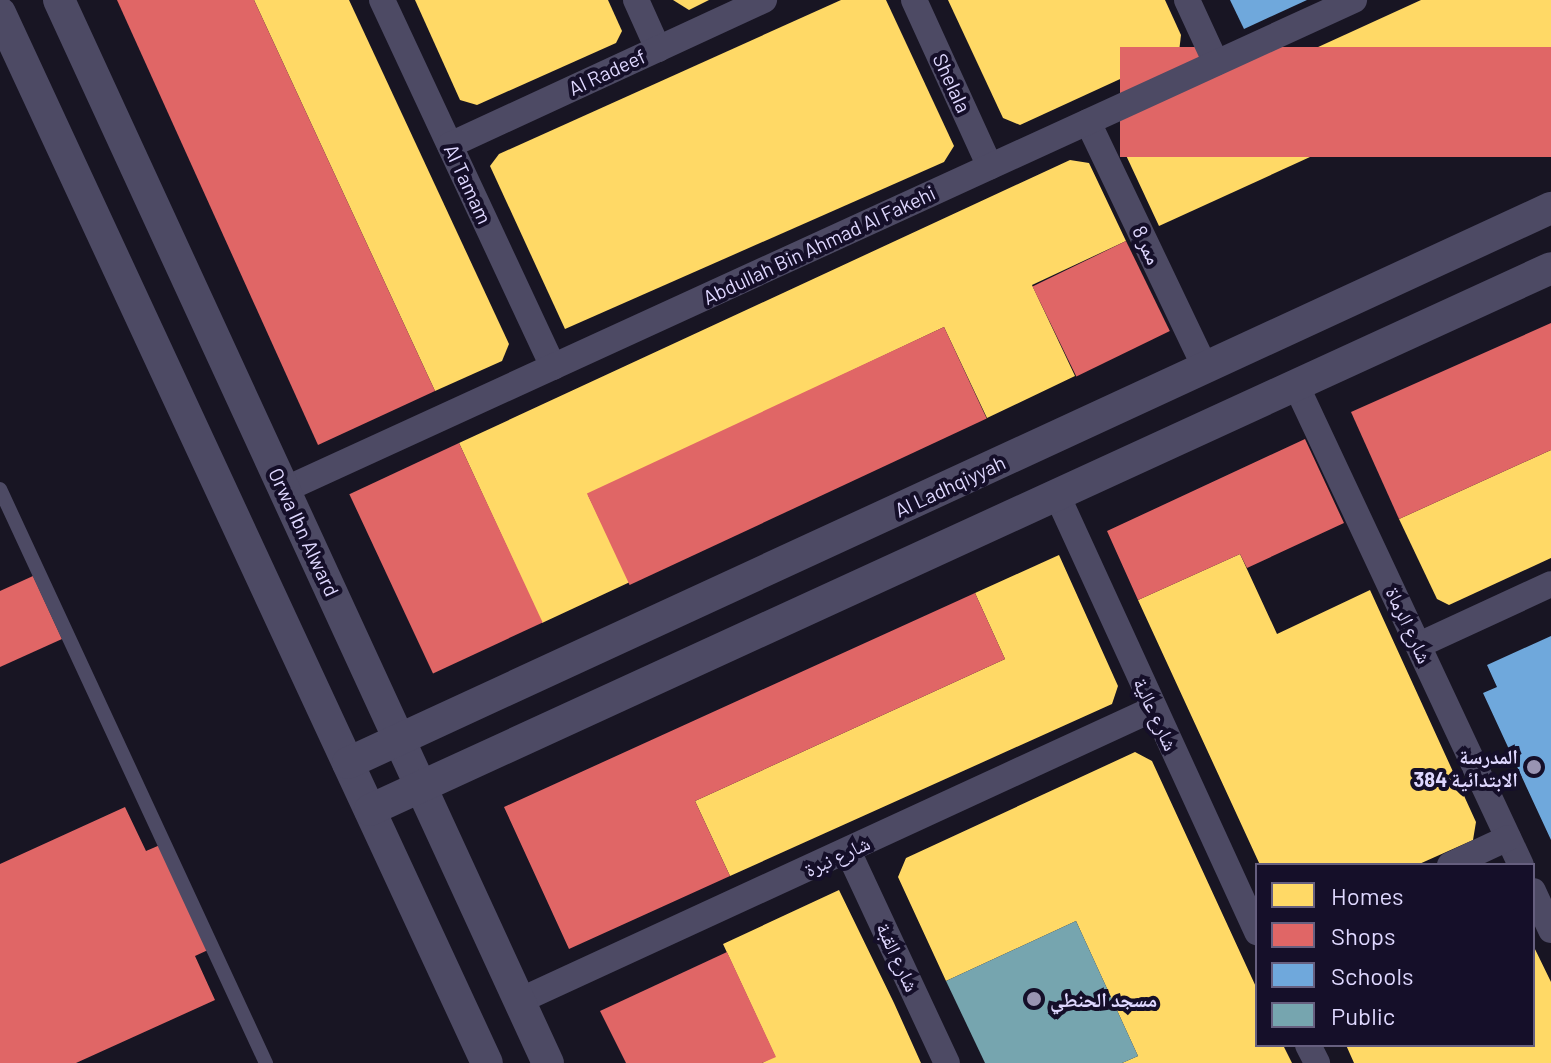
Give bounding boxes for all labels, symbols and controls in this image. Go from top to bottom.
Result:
street label: Al Radeef [565,44,649,100]
street label: Shelala [928,50,976,116]
street label: Al Tamam [439,140,497,228]
street label: Abdullah Bin Ahmad Al Fakehi [699,181,939,309]
street label: ممر 8 [1128,222,1166,268]
street label: Al Ladhqiyyah [891,450,1009,522]
street label: Orwa Ibn Alward [264,464,344,600]
street label: شارع الرماة [1381,583,1437,667]
street label: شارع عالية [1129,674,1183,754]
place label: المدرسة الابتدائية 384 [1414,744,1518,791]
marker: المدرسة الابتدائية 384 [1525,758,1543,776]
street label: شارع نبرة [800,830,874,882]
legend [1255,863,1535,1047]
text: Homes [1331,881,1404,910]
street label: شارع القبة [872,919,924,995]
text: Shops [1331,921,1396,950]
text: Schools [1331,961,1414,990]
place label: مسجد الحنطي [1050,987,1157,1011]
marker: مسجد الحنطي [1025,990,1043,1008]
text: Public [1331,1001,1395,1030]

